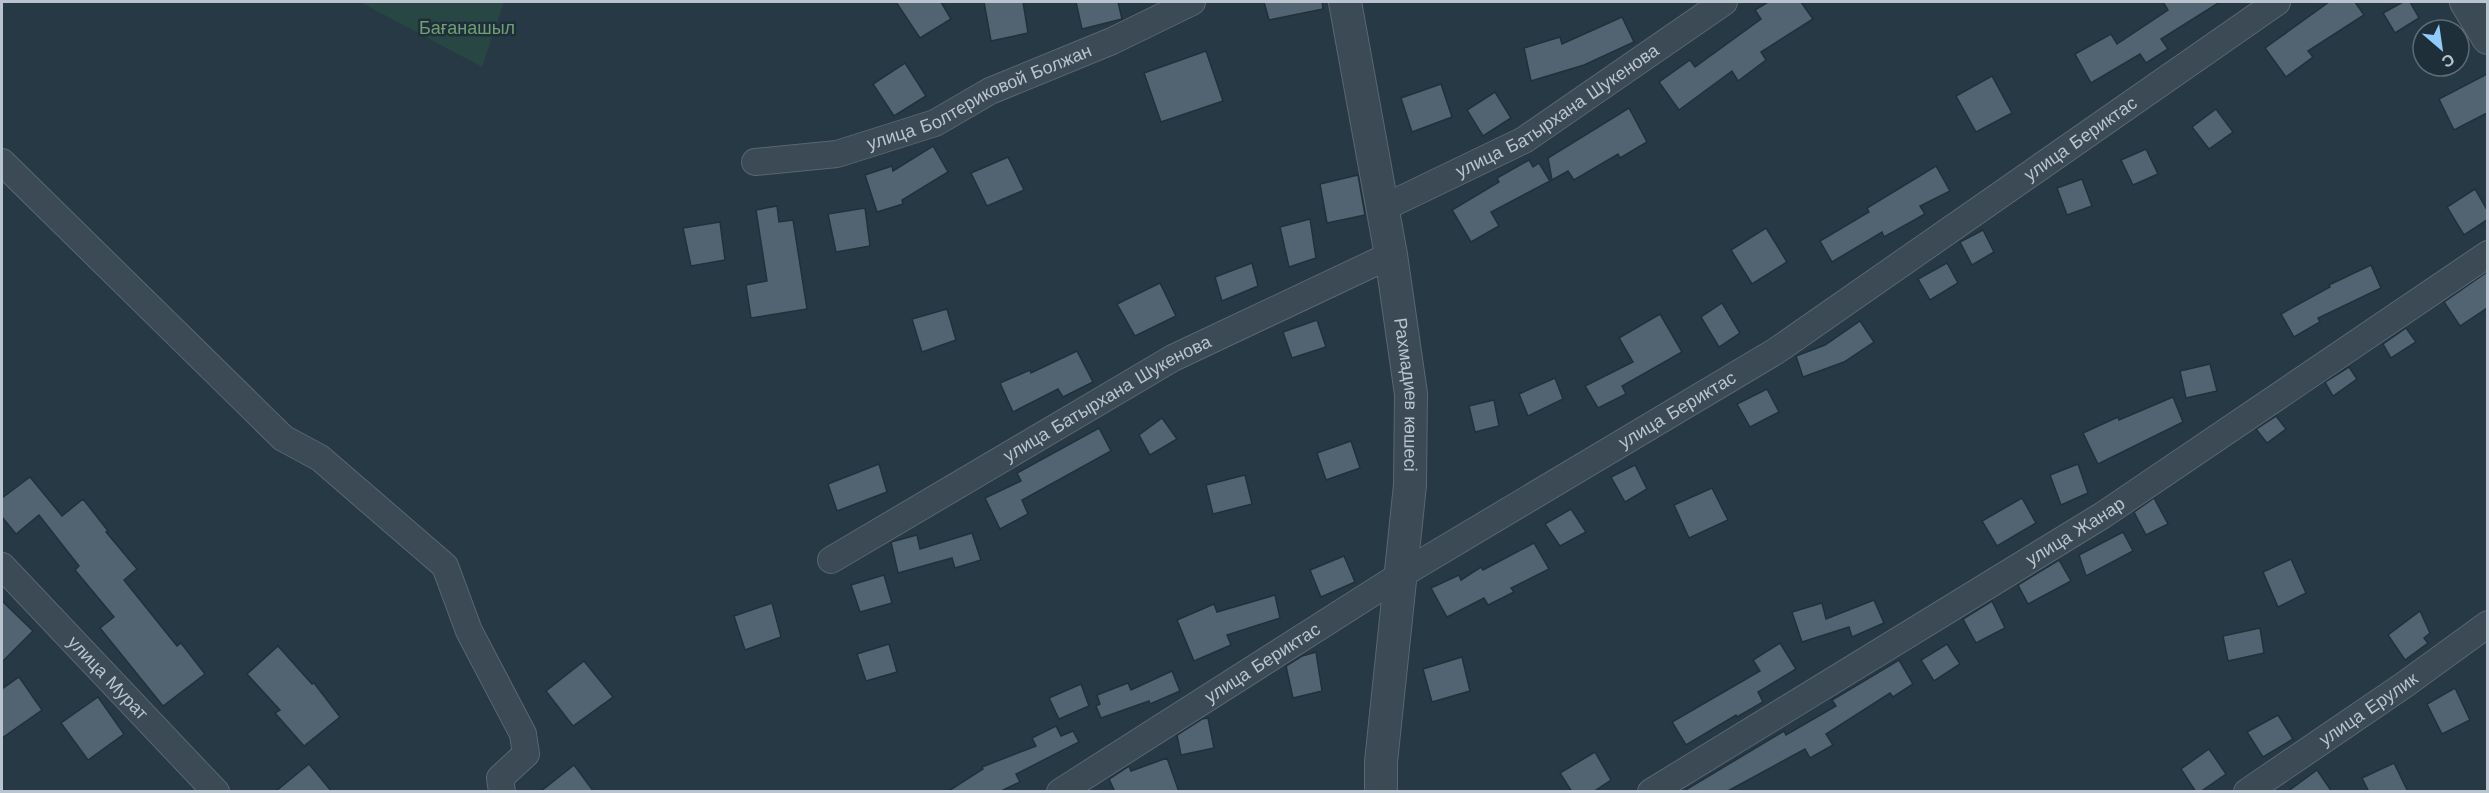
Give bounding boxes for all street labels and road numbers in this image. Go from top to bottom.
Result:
street label: улица Батырхана Шукенова [1452,39,1663,181]
street label: улица Болтериковой Болжан [864,40,1095,154]
street label: улица Бериктас [2020,92,2141,185]
street label: Рахмадиев көшесі [1390,316,1422,472]
street label: улица Батырхана Шукенова [999,330,1215,466]
street label: улица Бериктас [1615,366,1739,453]
street label: улица Жанар [2022,492,2129,570]
street label: улица Бериктас [1201,618,1324,707]
street label: улица Мурат [64,631,153,724]
street label: улица Ерулик [2315,668,2422,750]

